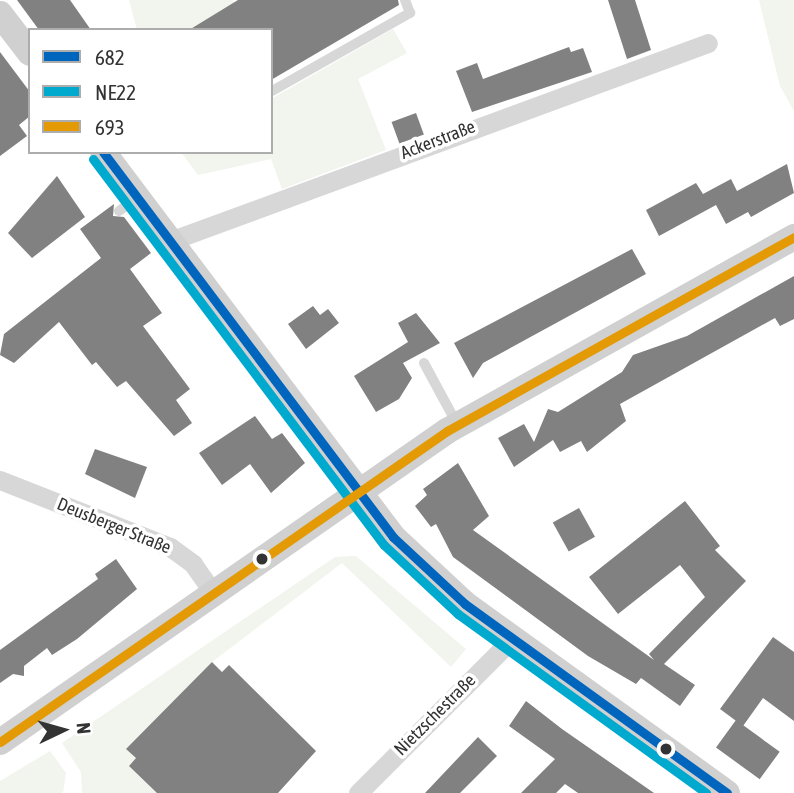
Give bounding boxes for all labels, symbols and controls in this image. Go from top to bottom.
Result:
legend [28,28,273,154]
text: 682 [95,45,125,69]
text: NE22 [95,80,136,104]
text: 693 [95,115,125,139]
street label: Ackerstraße [398,116,478,164]
street label: Deusberger Straße [54,493,174,559]
unlabelled marker [255,552,269,566]
street label: Nietzschestraße [390,670,480,760]
north arrow [28,695,98,765]
text: N [72,722,95,735]
unlabelled marker [659,742,673,756]

